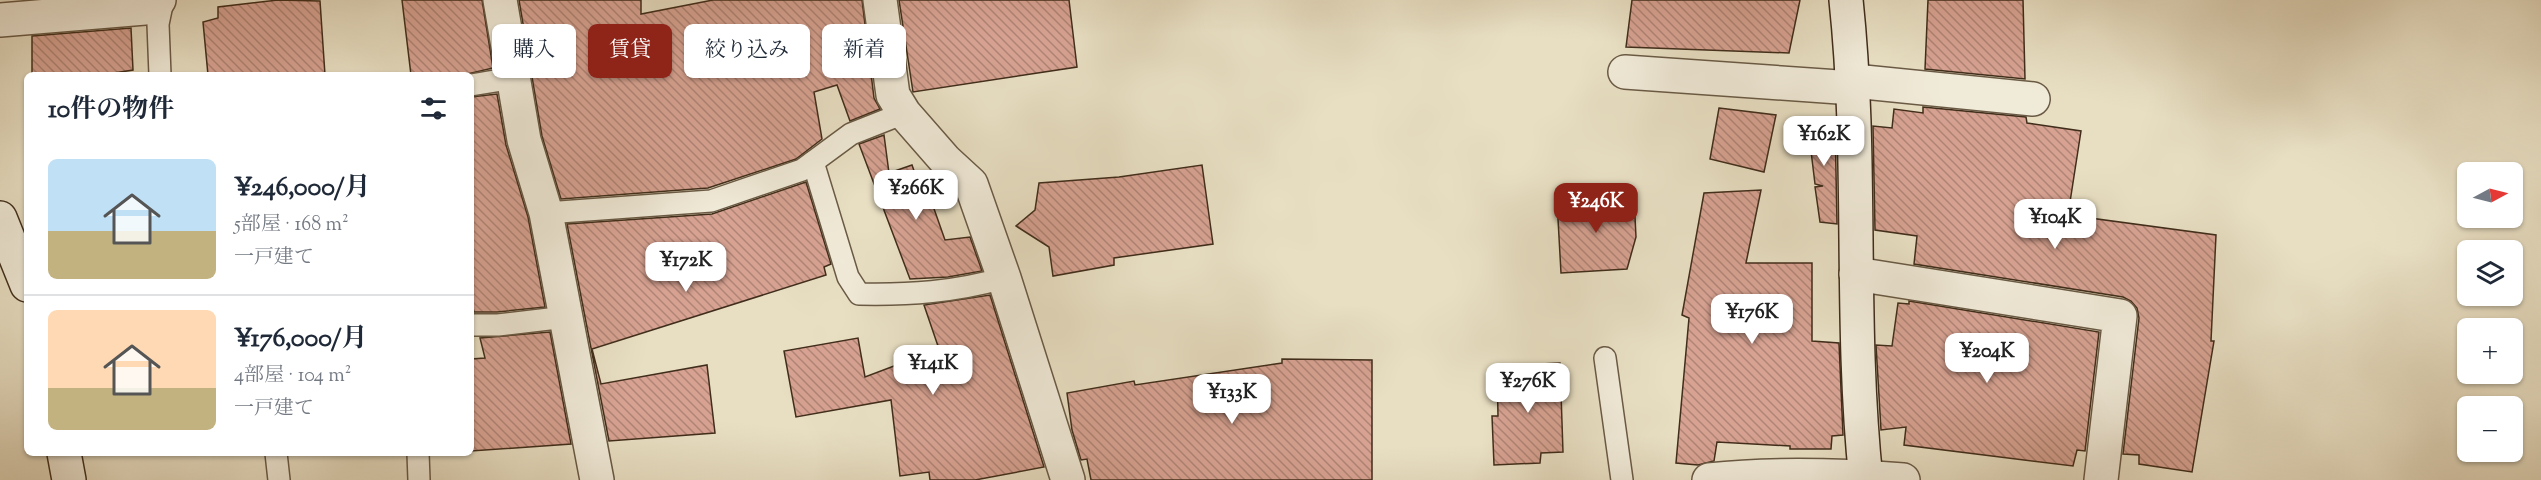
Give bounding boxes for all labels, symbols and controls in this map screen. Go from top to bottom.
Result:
chip: 購入 [492,24,576,78]
chip: 賃貸 [588,24,672,78]
chip: 絞り込み [684,24,810,78]
chip: 新着 [822,24,906,78]
text: 10件の物件 [48,92,174,129]
icon: filters [417,92,450,125]
pin: ¥162K [1782,116,1866,167]
text: ¥162K [1797,121,1851,150]
north arrow [2457,162,2523,228]
map controls [2457,162,2523,462]
text: ¥246,000/月 [234,170,371,207]
pin: ¥266K [874,170,958,221]
text: ¥266K [888,175,944,204]
icon: home [96,183,168,255]
pin: ¥246K [1554,183,1638,234]
text: ¥246K [1568,188,1624,217]
pin: ¥104K [2013,199,2097,250]
text: ¥104K [2028,204,2082,233]
text: 5部屋 · 168 m² [234,211,349,240]
button: layers [2457,240,2523,306]
pin: ¥172K [644,242,728,293]
text: 一戸建て [234,244,314,273]
text: ¥172K [659,247,713,276]
pin: ¥176K [1710,294,1794,345]
text: ¥176K [1725,299,1779,328]
button: + [2457,318,2523,384]
text: ¥176,000/月 [234,321,368,358]
pin: ¥204K [1945,333,2029,384]
icon: home [96,334,168,406]
text: ¥204K [1959,338,2015,367]
pin: ¥141K [891,345,975,396]
text: ¥141K [907,350,959,379]
text: 4部屋 · 104 m² [234,362,351,391]
pin: ¥276K [1486,363,1570,414]
text: ¥276K [1500,368,1556,397]
pin: ¥133K [1190,374,1274,425]
text: ¥133K [1207,379,1257,408]
text: 一戸建て [234,395,314,424]
button: − [2457,396,2523,462]

